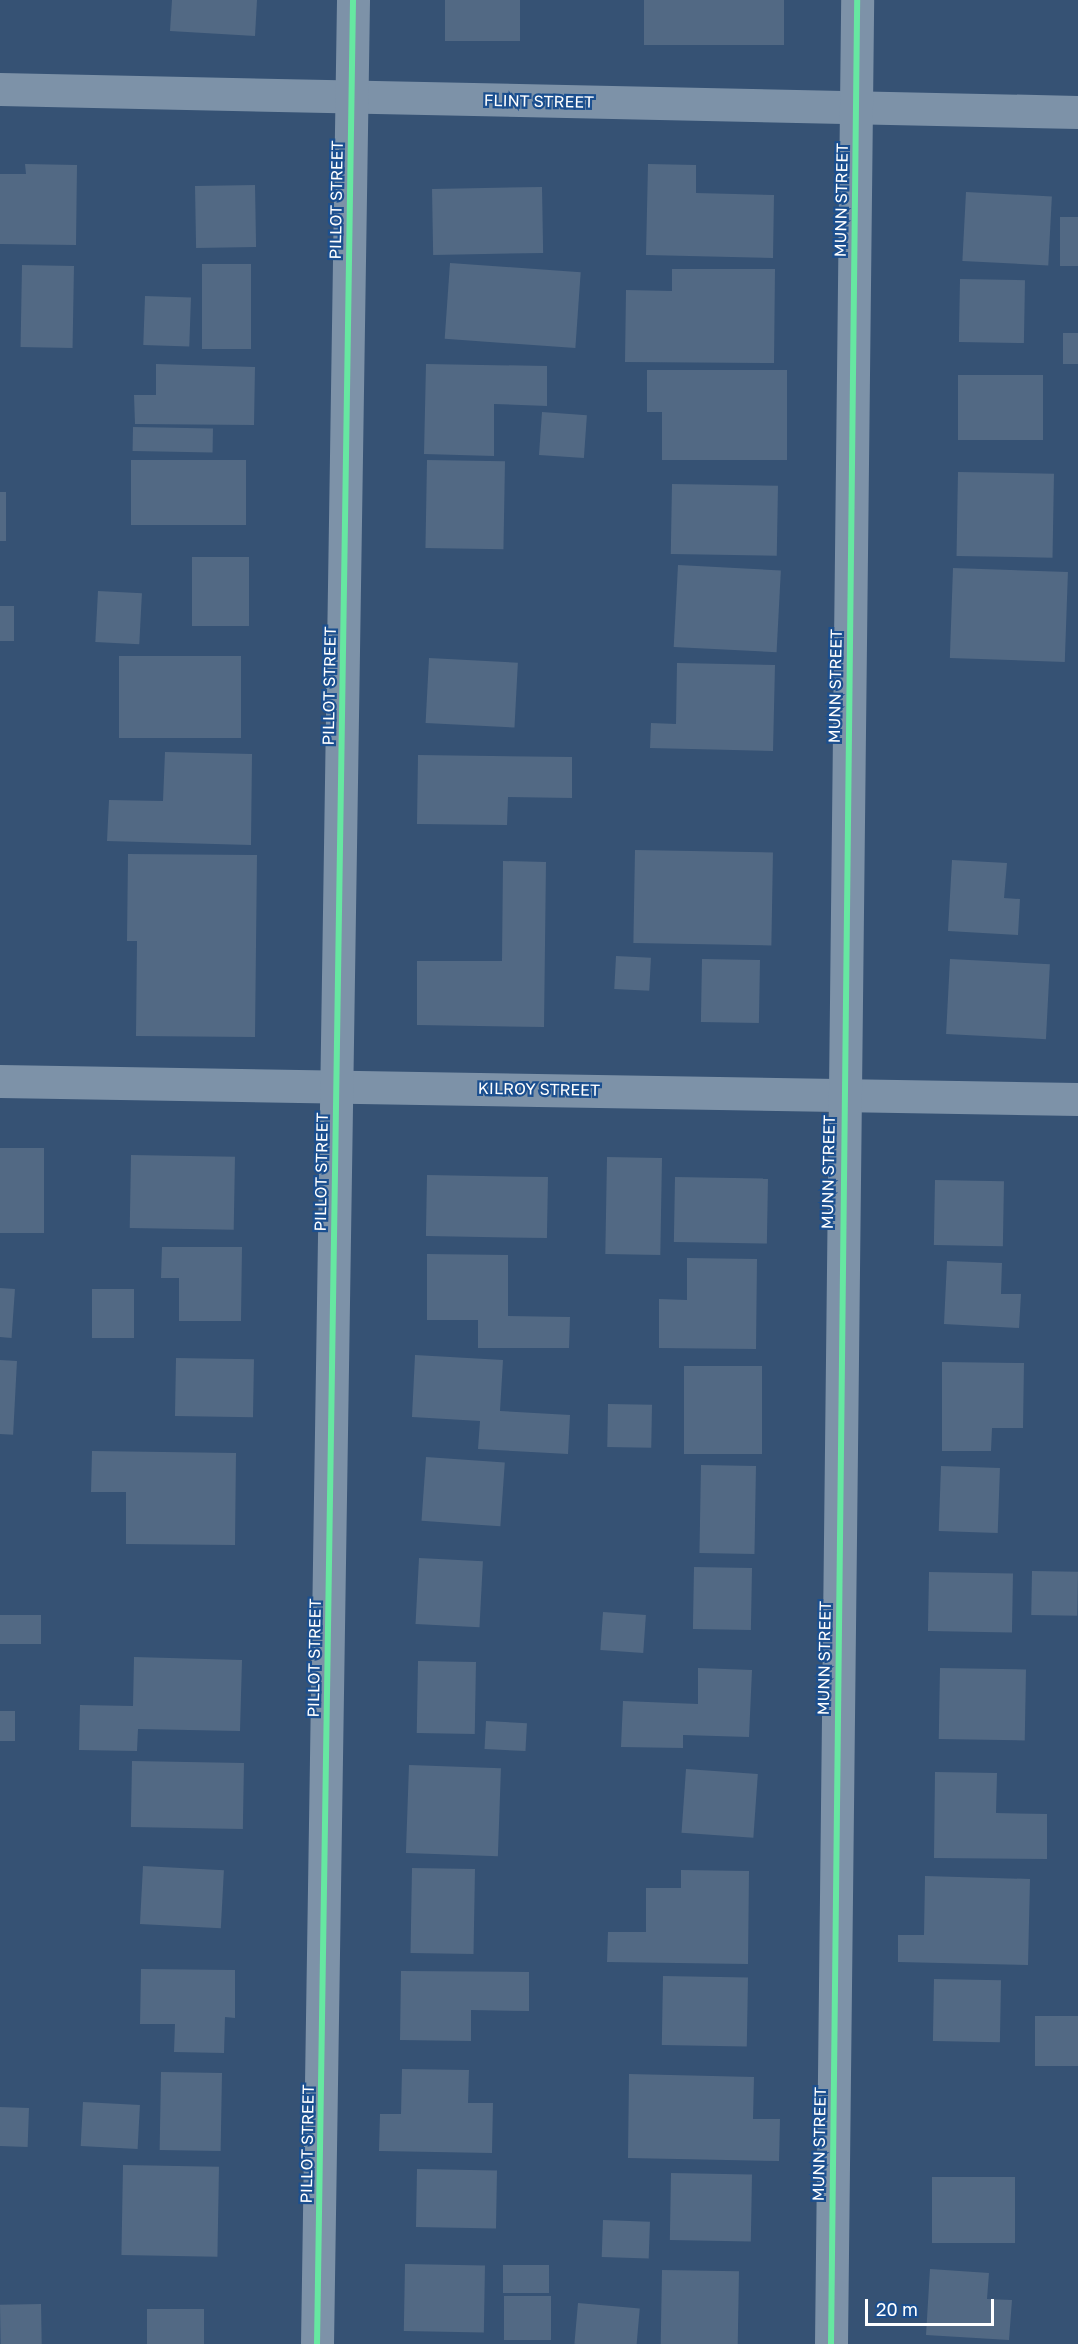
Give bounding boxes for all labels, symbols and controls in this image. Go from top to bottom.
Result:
street label: FLINT STREET [484,90,594,112]
street label: PILLOT STREET [325,140,347,260]
street label: MUNN STREET [830,143,852,257]
street label: PILLOT STREET [318,626,340,746]
street label: MUNN STREET [824,629,846,743]
street label: KILROY STREET [478,1078,600,1100]
street label: PILLOT STREET [310,1112,332,1232]
street label: MUNN STREET [817,1115,839,1229]
street label: PILLOT STREET [303,1598,325,1718]
street label: MUNN STREET [813,1601,835,1715]
street label: PILLOT STREET [296,2084,318,2204]
street label: MUNN STREET [808,2087,830,2201]
scale bar [868,2287,997,2325]
text: 20 m [876,2298,918,2320]

